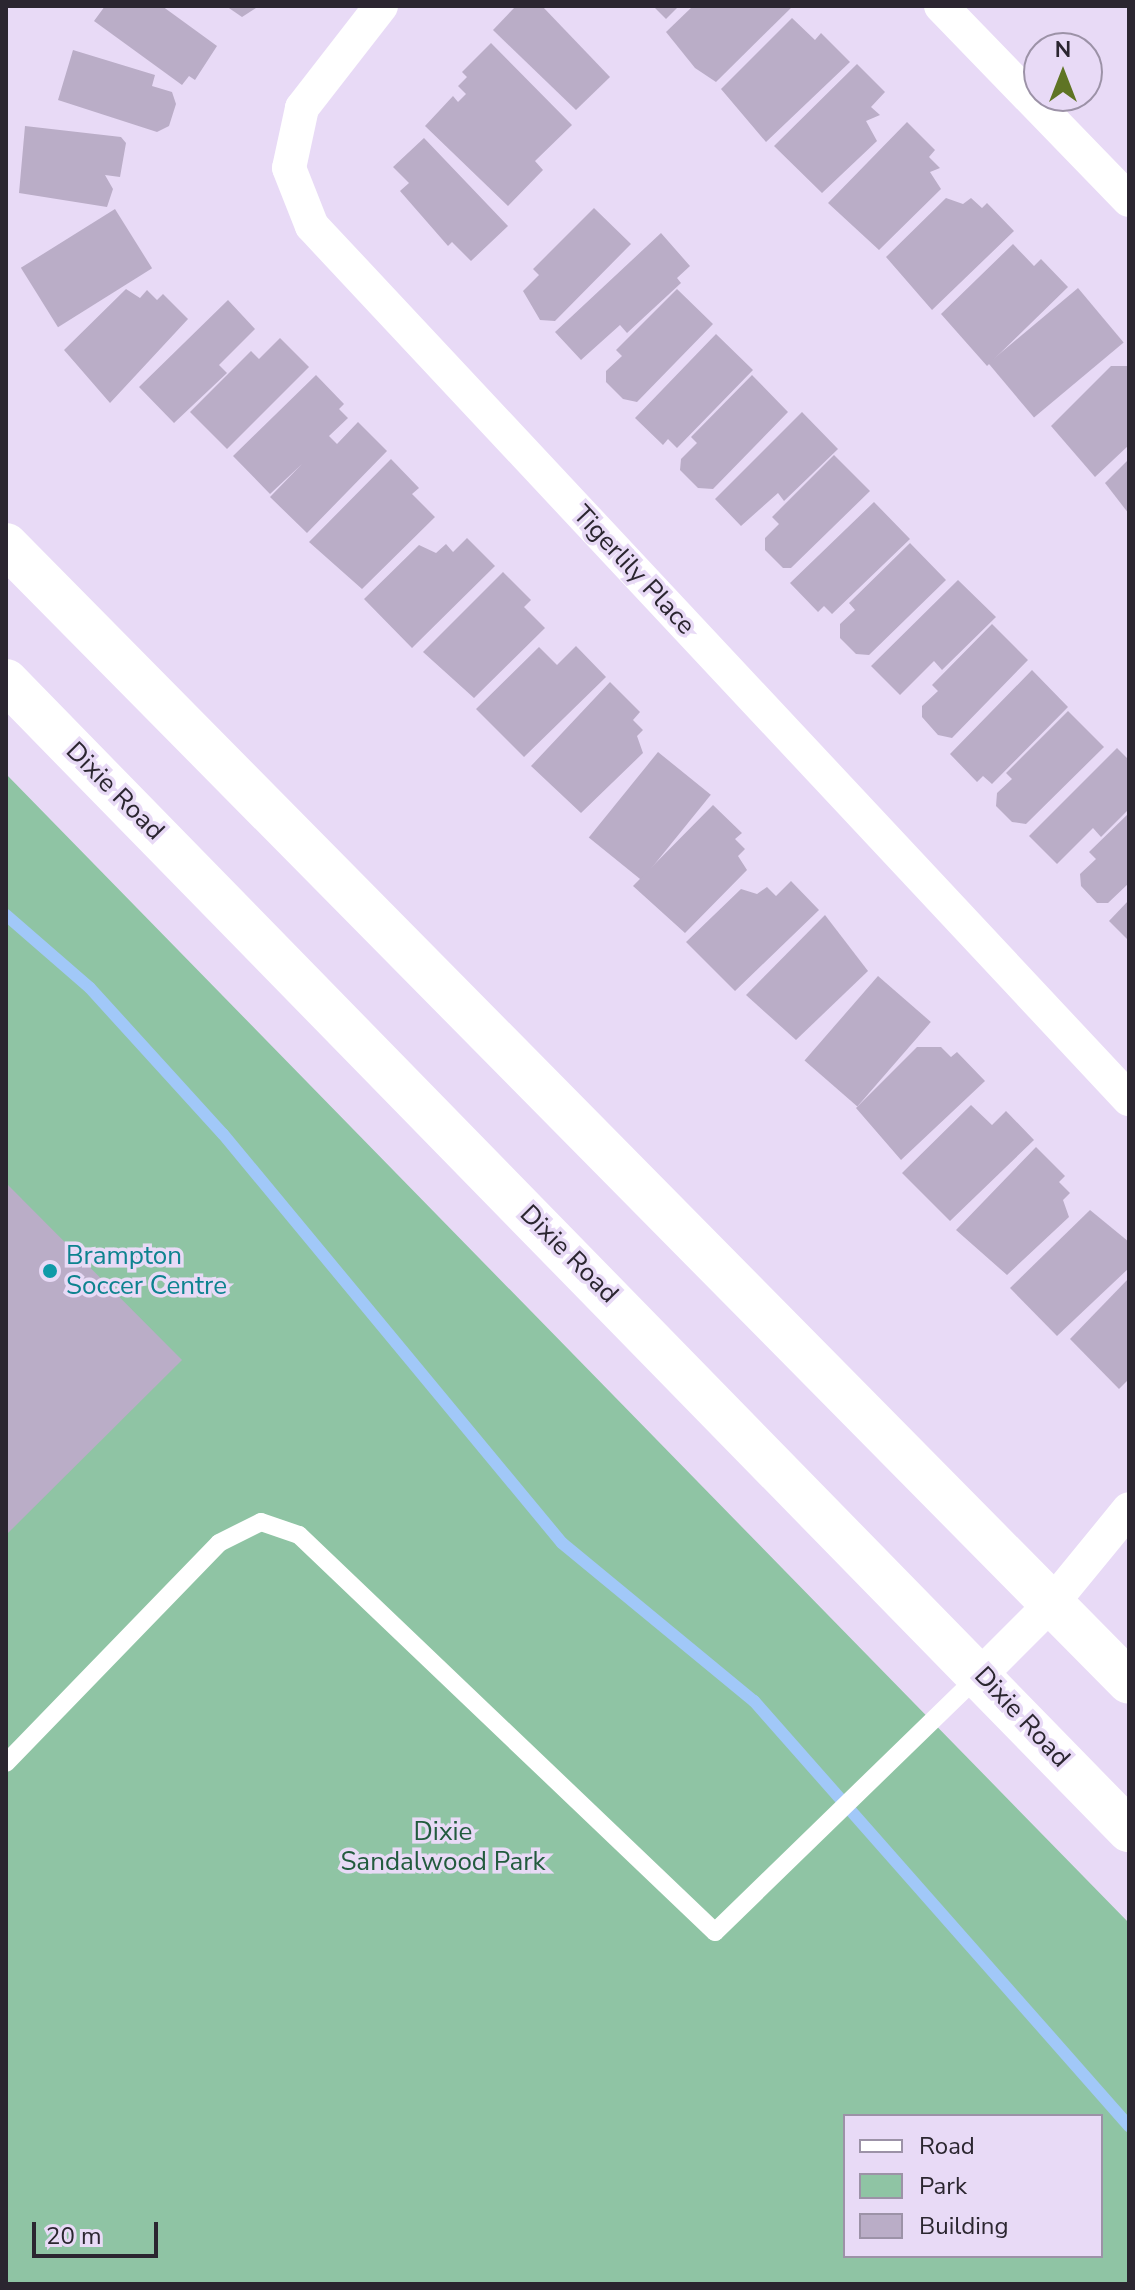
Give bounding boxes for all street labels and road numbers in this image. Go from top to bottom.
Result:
street label: Tigerlily Place [566,499,702,641]
street label: Dixie Road [59,735,171,847]
street label: Dixie Road [513,1198,625,1310]
street label: Dixie Road [968,1660,1076,1774]

